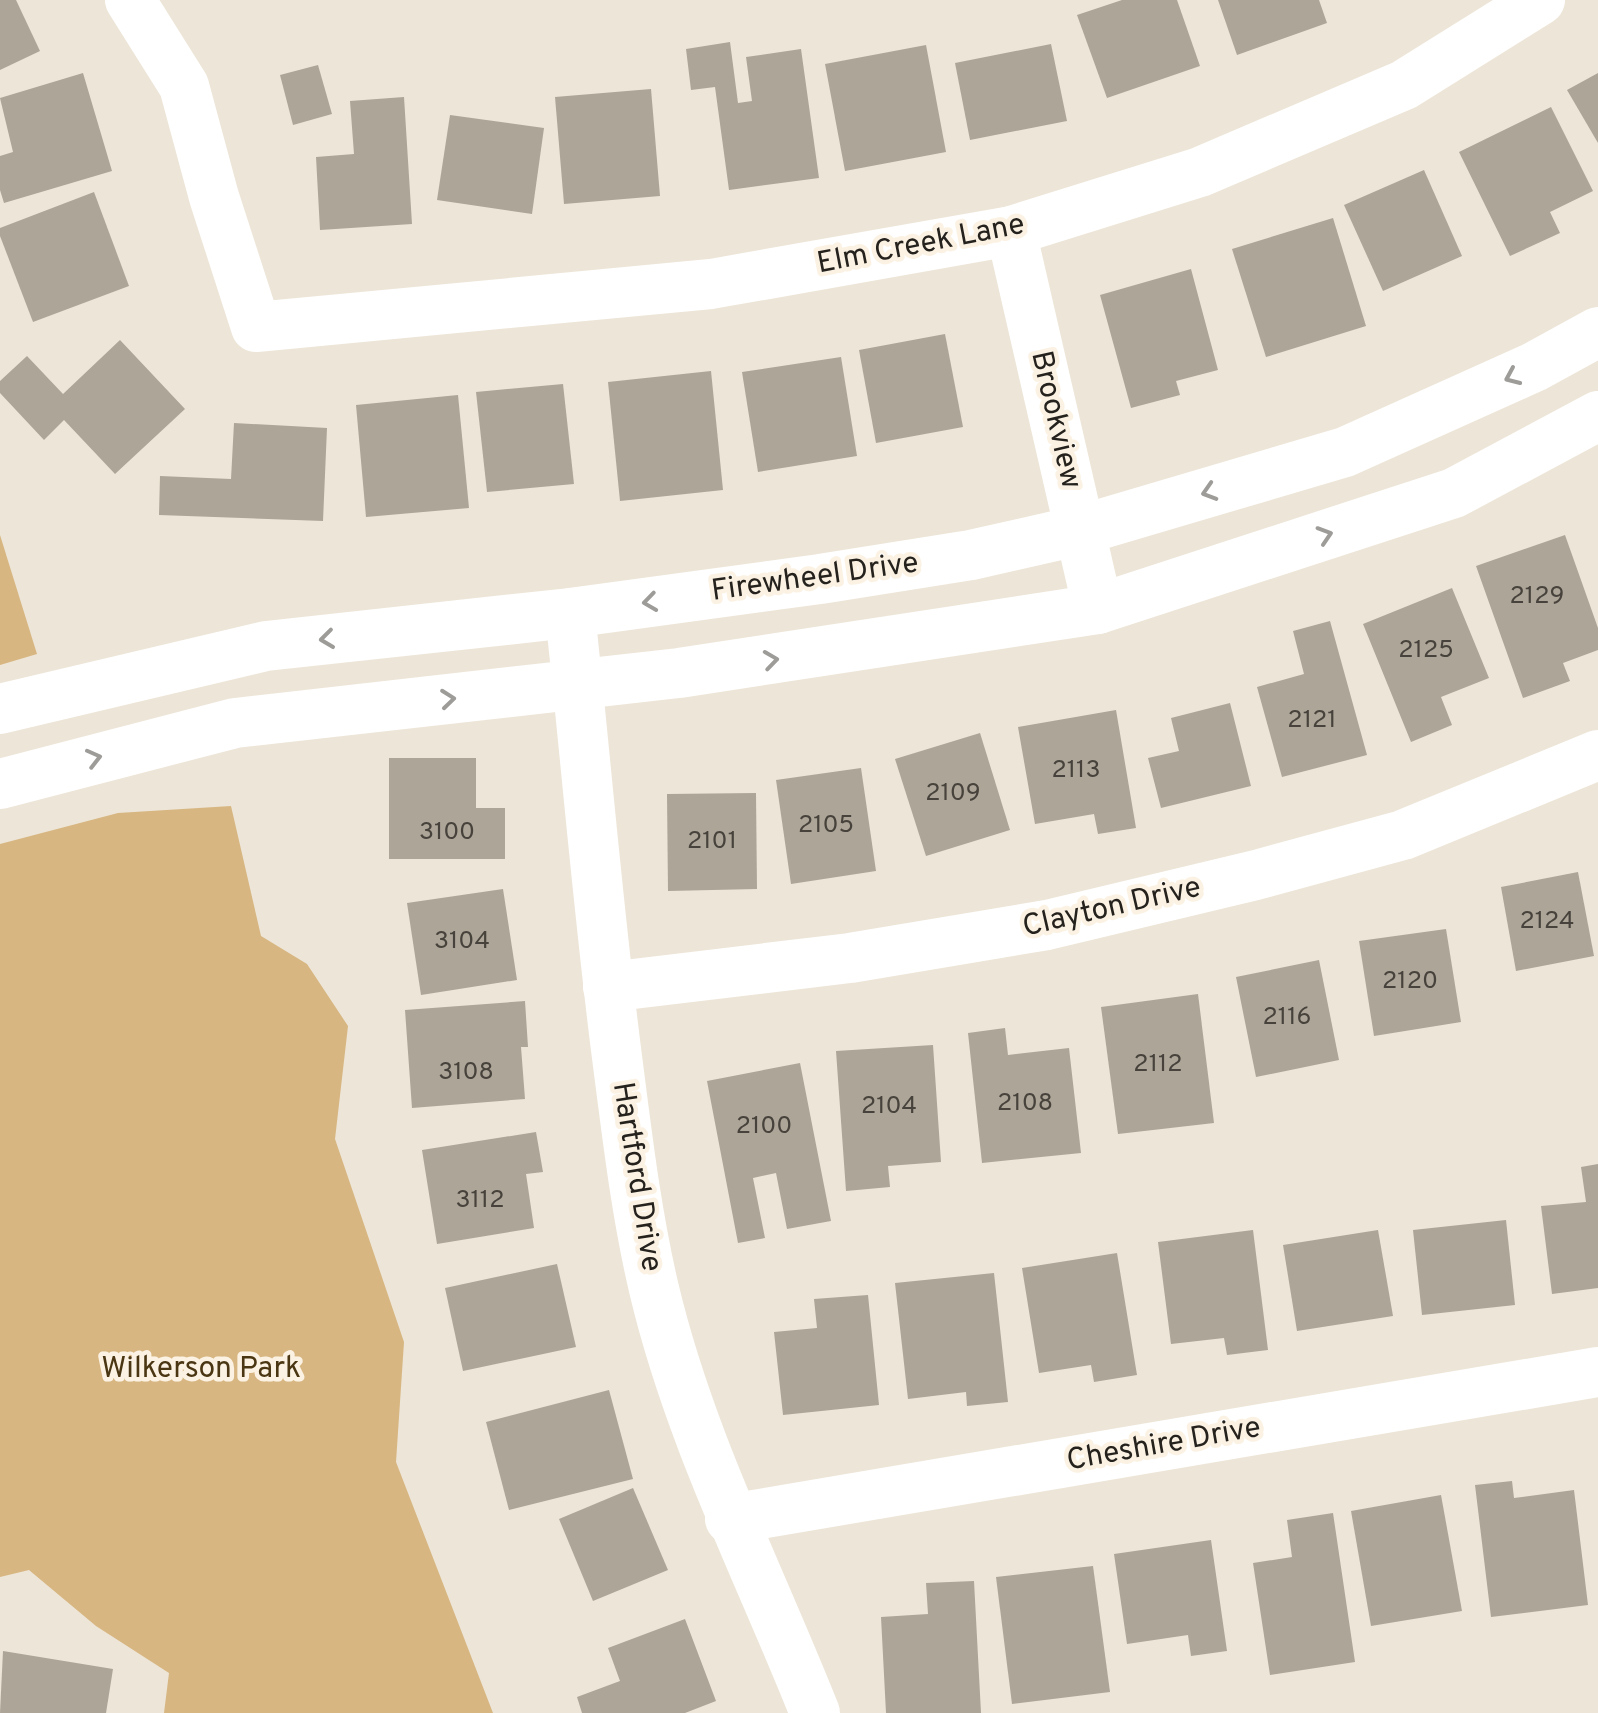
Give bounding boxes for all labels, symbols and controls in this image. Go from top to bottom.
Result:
street label: Elm Creek Lane [814,207,1028,283]
street label: Brookview [1021,347,1089,493]
one-way arrow [1504,365,1522,385]
one-way arrow [1201,480,1218,501]
one-way arrow [1316,526,1333,547]
street label: Firewheel Drive [709,545,921,611]
house number: 2129 [1510,581,1564,613]
one-way arrow [642,591,658,612]
one-way arrow [319,628,335,649]
house number: 2125 [1398,635,1454,667]
one-way arrow [763,650,779,671]
one-way arrow [441,689,457,710]
house number: 2121 [1287,705,1337,737]
one-way arrow [85,749,102,770]
house number: 2113 [1051,755,1101,787]
house number: 2109 [925,778,981,810]
house number: 2105 [798,810,854,842]
house number: 3100 [419,817,475,849]
house number: 2101 [687,826,737,858]
street label: Clayton Drive [1019,870,1205,946]
house number: 2124 [1519,906,1575,938]
house number: 3104 [434,926,490,958]
house number: 2120 [1382,966,1438,998]
house number: 2116 [1263,1002,1311,1034]
house number: 2112 [1133,1049,1183,1081]
house number: 3108 [438,1057,494,1089]
street label: Hartford Drive [603,1080,669,1274]
house number: 2108 [997,1088,1053,1120]
house number: 2104 [861,1091,917,1123]
house number: 2100 [736,1111,792,1143]
house number: 3112 [456,1185,504,1217]
park label: Wilkerson Park [101,1351,301,1388]
street label: Cheshire Drive [1064,1410,1264,1480]

